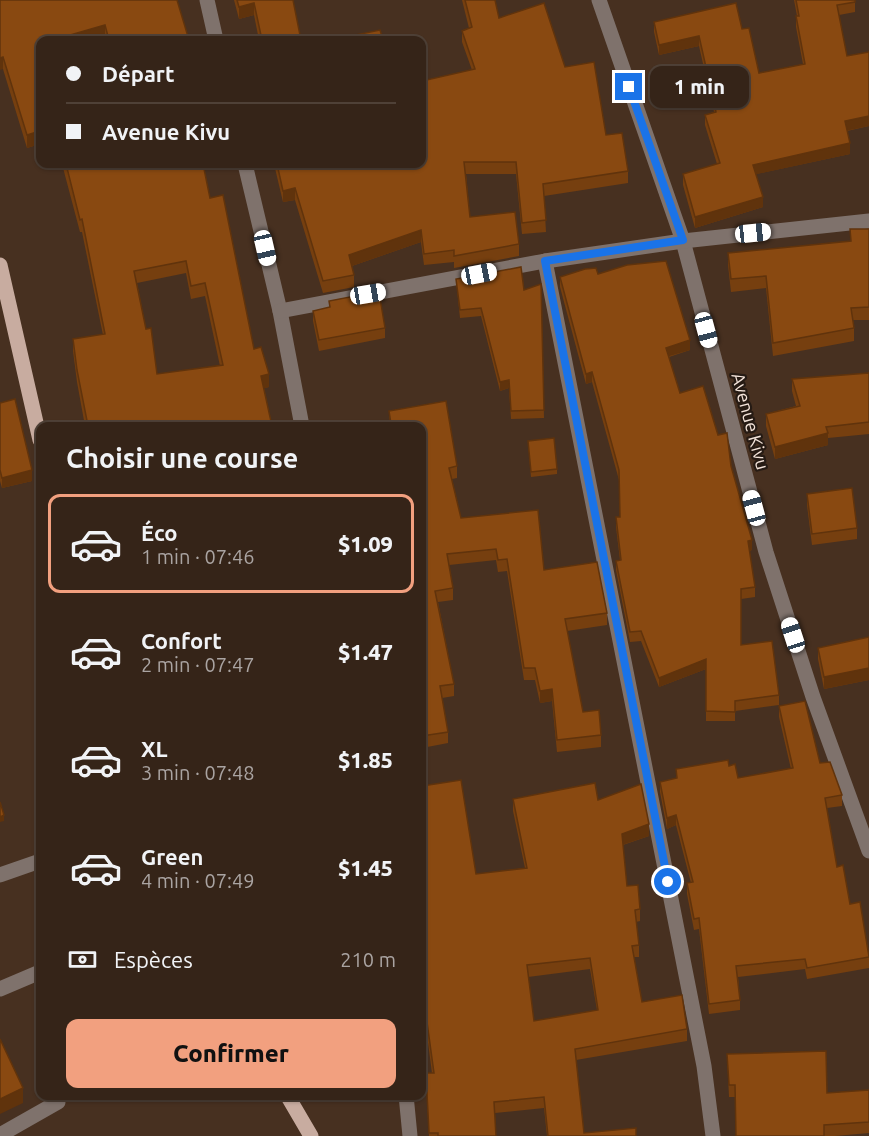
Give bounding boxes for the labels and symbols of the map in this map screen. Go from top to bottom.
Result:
callout: 1 min [650,66,749,108]
route end [615,73,642,100]
car [734,222,772,244]
car [252,228,278,268]
car [460,262,498,286]
car [349,282,387,306]
car [693,310,719,350]
street label: Avenue Kivu [728,370,774,472]
car [741,488,767,528]
car [779,615,807,655]
route start [654,868,681,895]

